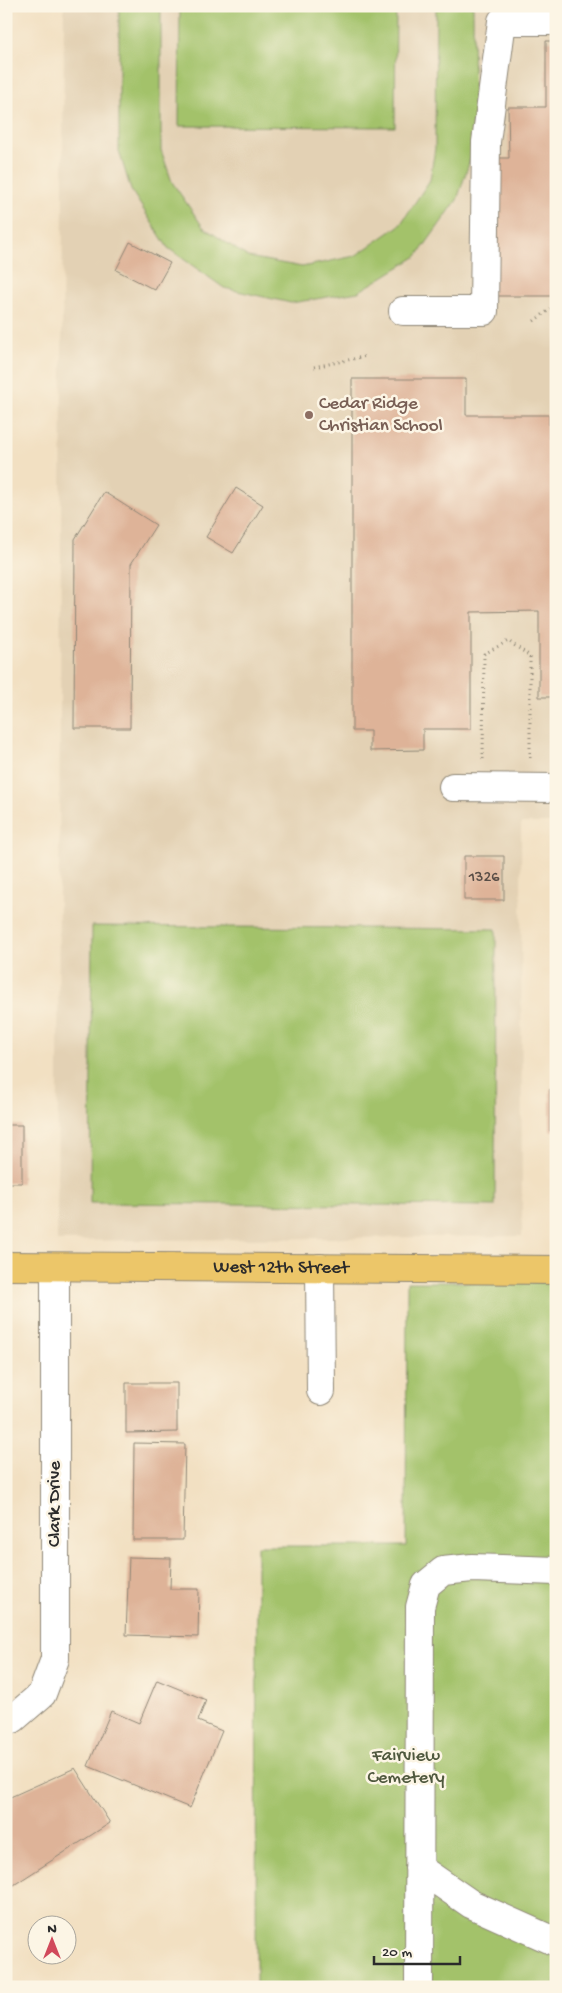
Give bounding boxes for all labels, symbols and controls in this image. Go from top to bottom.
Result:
place label: Cedar Ridge Christian School [319,393,443,438]
marker: Cedar Ridge Christian School [303,409,315,421]
house number: 1326 [468,869,500,888]
street label: West 12th Street [213,1256,351,1280]
street label: Clark Drive [44,1461,67,1547]
park label: Fairview Cemetery [367,1745,445,1790]
north arrow [28,1916,78,1966]
text: N [47,1921,57,1938]
scale bar [374,1933,461,1965]
text: 20 m [382,1944,412,1962]

